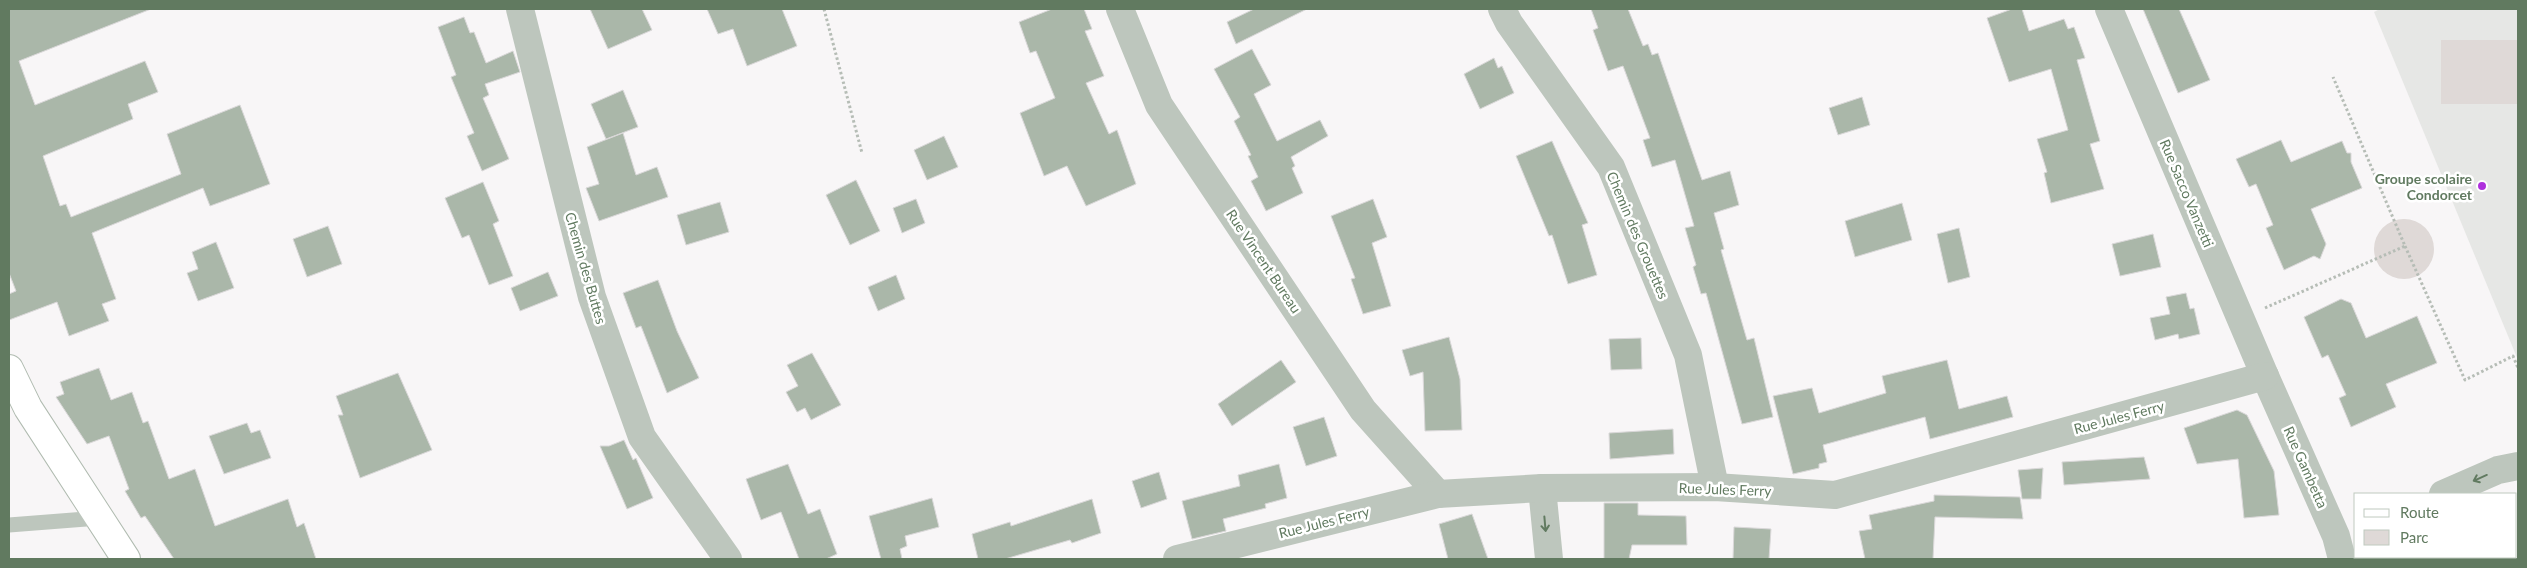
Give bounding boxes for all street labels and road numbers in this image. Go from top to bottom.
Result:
street label: Rue Sacco Vanzetti [2157,136,2217,250]
street label: Chemin des Grouettes [1603,169,1673,301]
street label: Rue Vincent Bureau [1223,206,1305,316]
street label: Chemin des Buttes [562,210,610,326]
street label: Rue Jules Ferry [2072,397,2167,437]
street label: Rue Gambetta [2280,424,2332,511]
street label: Rue Jules Ferry [1678,479,1772,499]
street label: Rue Jules Ferry [1277,502,1372,541]

